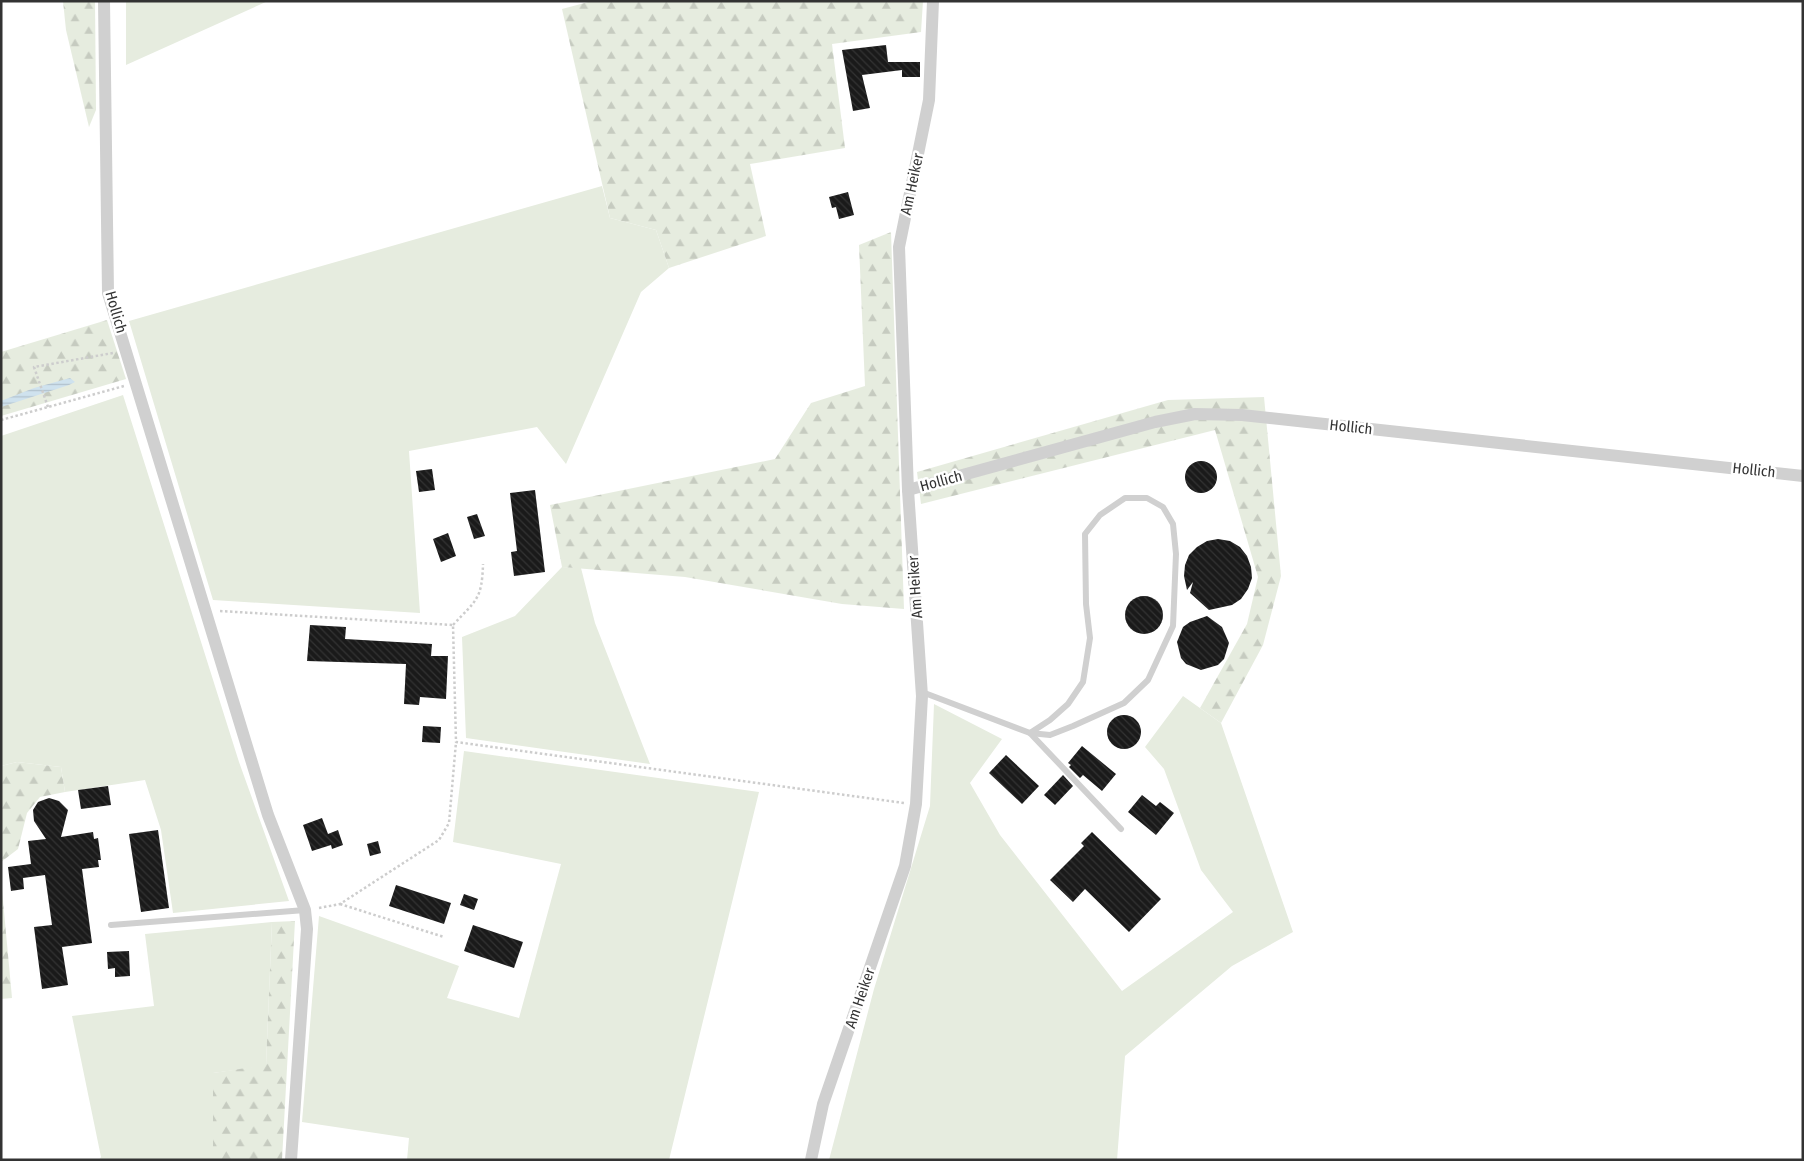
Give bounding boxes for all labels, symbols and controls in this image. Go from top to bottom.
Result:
street label: Am Heiker [897,151,927,217]
street label: Hollich [101,289,131,335]
street label: Hollich [1329,416,1373,438]
street label: Hollich [1732,459,1776,481]
street label: Hollich [918,467,964,495]
street label: Am Heiker [904,554,926,619]
street label: Am Heiker [841,965,879,1031]

